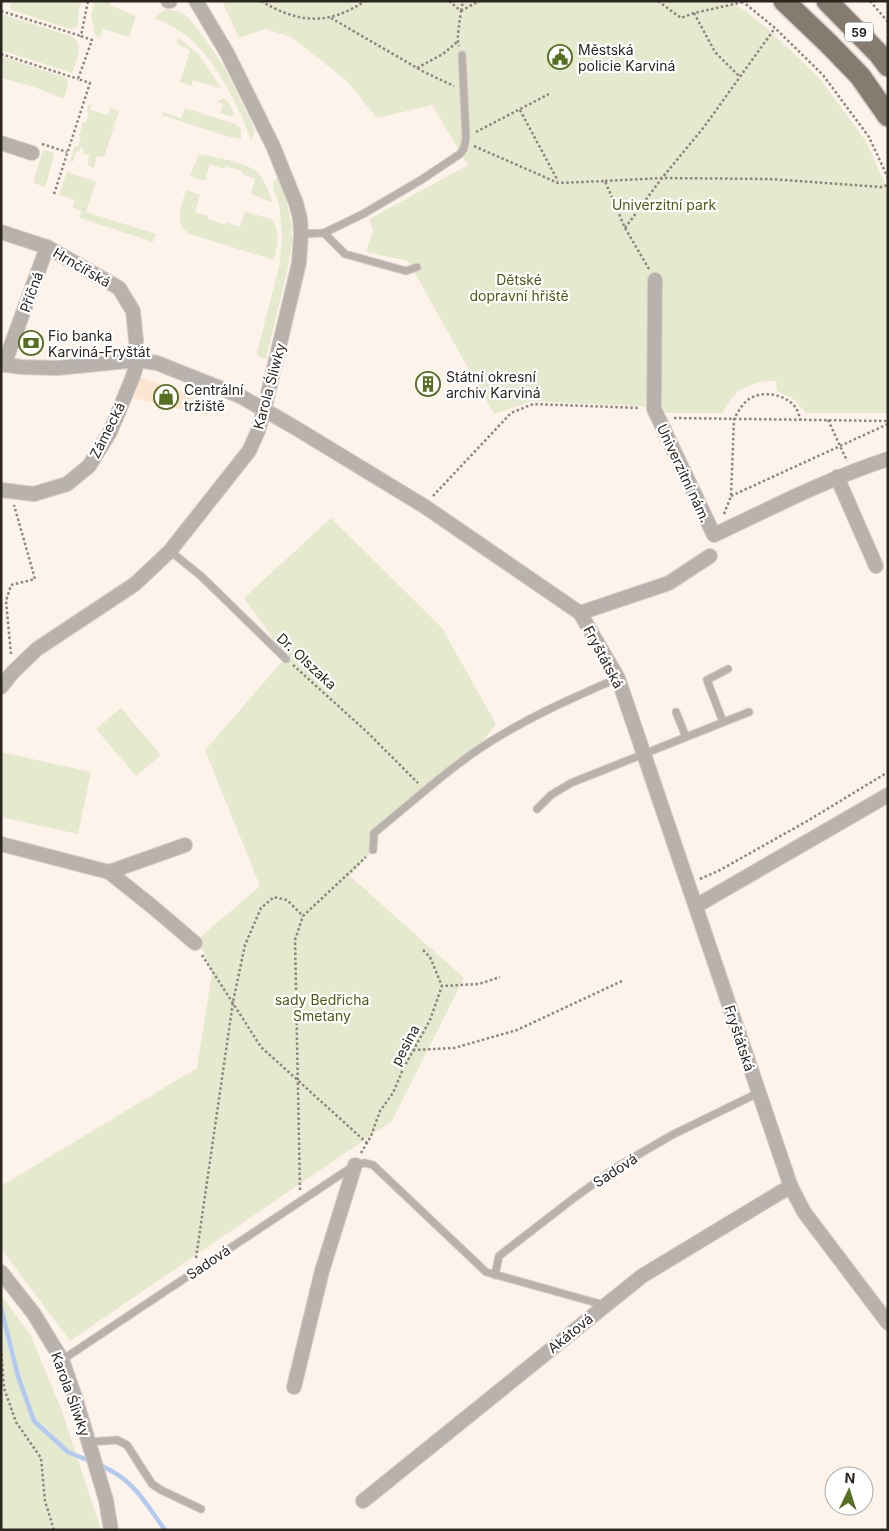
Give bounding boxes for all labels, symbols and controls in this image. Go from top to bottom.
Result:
road number: 59 [845,22,873,42]
place label: Městská policie Karviná [578,41,675,74]
public building icon: Městská policie Karviná [547,44,573,70]
park label: Univerzitní park [612,196,716,213]
street label: Hrnčířská [50,244,114,290]
street label: Příčná [16,269,46,315]
park label: Dětské dopravní hřiště [469,271,569,304]
place label: Fio banka Karviná-Fryštát [48,327,151,360]
bank icon: Fio banka Karviná-Fryštát [18,330,44,356]
street label: Karola Śliwky [249,341,289,431]
place label: Státní okresní archiv Karviná [446,368,541,401]
building icon: Státní okresní archiv Karviná [415,371,441,397]
place label: Centrální tržiště [184,381,244,414]
shop icon: Centrální tržiště [153,384,179,410]
street label: Zámecká [86,399,128,461]
street label: Univerzitní nám. [654,421,714,525]
street label: Fryštátská [580,623,628,691]
street label: Dr. Olszaka [274,629,340,693]
park label: sady Bedřicha Smetany [275,991,369,1024]
street label: Fryštátská [721,1003,759,1073]
street label: pesina [387,1022,423,1068]
street label: Sadová [590,1149,640,1191]
street label: Sadová [183,1241,233,1283]
street label: Akátová [544,1310,596,1356]
street label: Karola Śliwky [48,1349,94,1439]
north arrow [824,1466,874,1516]
text: N [844,1469,856,1486]

